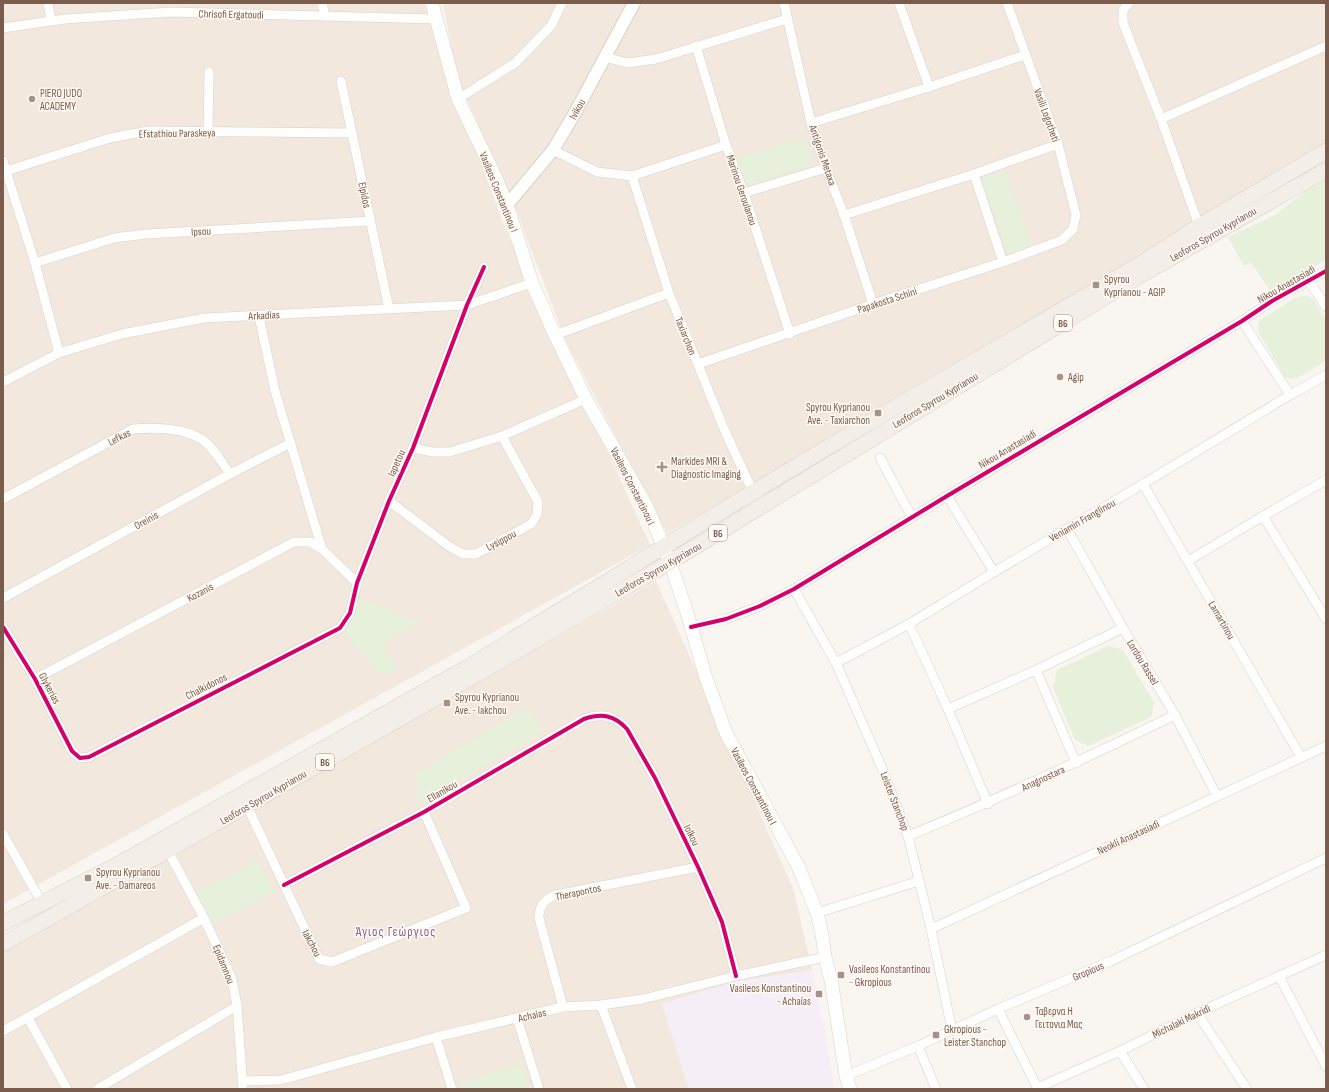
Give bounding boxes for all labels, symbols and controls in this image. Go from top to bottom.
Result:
street label: Chrisofi Ergatoudi [198,7,264,22]
place label: PIERO JUDO ACADEMY [39,87,82,113]
street label: Vasili Logotheti [1031,87,1062,144]
marker: PIERO JUDO ACADEMY [27,94,37,104]
street label: Ivikou [566,96,589,122]
street label: Antigonis Metaxa [806,122,839,187]
street label: Efstathiou Paraskeya [139,126,216,141]
street label: Vasileos Constantinou I [476,150,521,234]
street label: Marinou Geroulanou [723,153,760,228]
street label: Elpidos [355,181,374,209]
street label: Leoforos Spyrou Kyprianou [1168,204,1259,265]
street label: Ipsou [191,224,212,239]
street label: Nikou Anastasiadi [1255,263,1318,306]
place label: Spyrou Kyprianou - AGIP [1104,273,1166,299]
marker: Spyrou Kyprianou - AGIP [1091,280,1101,290]
street label: Papakosta Schini [856,285,919,316]
street label: Arkadias [247,308,280,323]
street label: Taxiarchon [672,315,699,357]
road number: B6 [1054,315,1072,331]
street label: Leoforos Spyrou Kyprianou [890,369,981,431]
place label: Agip [1067,371,1084,384]
marker: Agip [1055,372,1065,382]
place label: Spyrou Kyprianou Ave. - Taxiarchon [806,401,870,427]
marker: Spyrou Kyprianou Ave. - Taxiarchon [873,408,883,418]
street label: Lefkas [106,426,133,449]
street label: Nikou Anastasiadi [976,427,1038,472]
street label: Vasileos Constantinou I [607,445,658,527]
street label: Iapetou [385,447,408,479]
place label: Markides MRI & Diagnostic Imaging [671,455,742,481]
marker: Markides MRI & Diagnostic Imaging [656,461,668,473]
street label: Veniamin Franglinou [1047,496,1118,545]
street label: Oreinis [132,509,161,532]
road number: B6 [709,525,727,541]
street label: Lysippou [484,527,519,554]
street label: Leoforos Spyrou Kyprianou [613,539,704,600]
street label: Kozanis [185,580,216,605]
street label: Lamartinou [1205,599,1238,642]
street label: Lordou Rassel [1124,637,1161,687]
street label: Glykerias [36,670,63,706]
street label: Chalkidonos [183,670,229,702]
place label: Spyrou Kyprianou Ave. - Iakchou [454,691,520,717]
marker: Spyrou Kyprianou Ave. - Iakchou [442,698,452,708]
street label: Vasileos Constantinou I [728,745,779,827]
road number: B6 [316,754,334,770]
street label: Anagnostara [1019,763,1067,795]
street label: Leoforos Spyrou Kyprianou [218,767,309,828]
street label: Leister Stanchop [877,770,912,833]
street label: Ellanikou [425,777,460,805]
street label: Neokli Anastasiadi [1095,817,1161,858]
street label: Iolkou [681,822,702,848]
place label: Spyrou Kyprianou Ave. - Damareos [95,866,161,892]
marker: Spyrou Kyprianou Ave. - Damareos [83,873,93,883]
street label: Therapontos [554,881,602,904]
district label: Άγιος Γεώργιος [356,924,436,940]
street label: Iakchou [299,927,324,959]
street label: Epidamnou [210,943,237,986]
street label: Gropious [1071,959,1106,984]
place label: Vasileos Konstantinou - Gkropious [849,963,931,989]
marker: Vasileos Konstantinou - Gkropious [836,970,846,980]
place label: Vasileos Konstantinou - Achaias [730,982,811,1008]
marker: Vasileos Konstantinou - Achaias [814,989,824,999]
street label: Michalaki Makridi [1150,1002,1212,1041]
place label: Ταβερνα Η Γειτονια Μας [1035,1005,1083,1031]
street label: Achaias [516,1006,547,1025]
marker: Ταβερνα Η Γειτονια Μας [1022,1012,1032,1022]
place label: Gkropious - Leister Stanchop [944,1023,1006,1049]
marker: Gkropious - Leister Stanchop [931,1030,941,1040]

